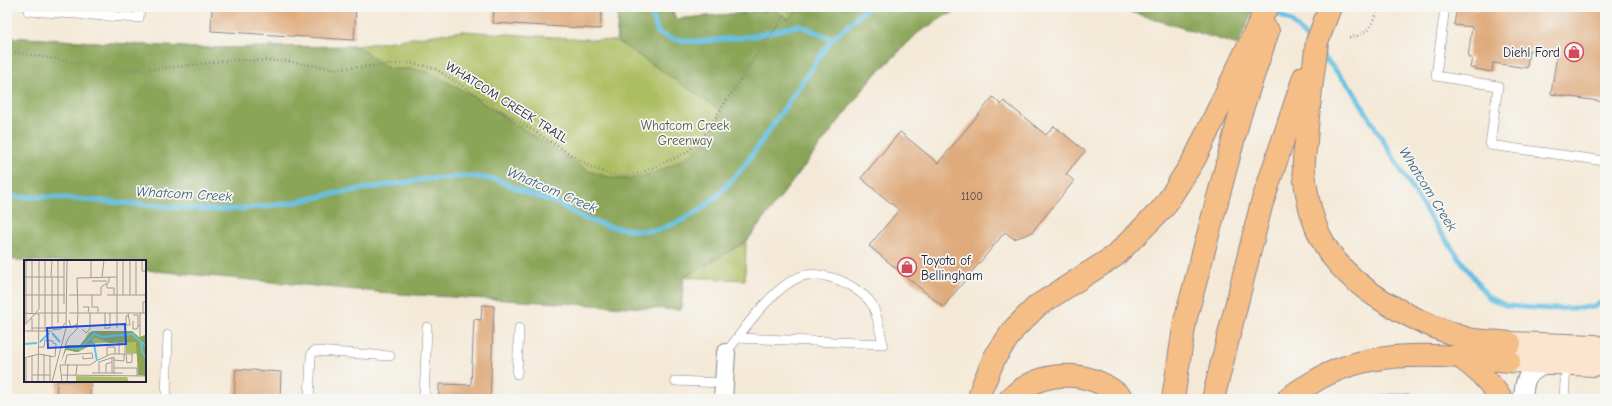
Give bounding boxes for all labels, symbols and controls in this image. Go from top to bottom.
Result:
shop icon: Diehl Ford [1563,41,1585,63]
place label: Diehl Ford [1503,45,1560,60]
street label: WHATCOM CREEK TRAIL [443,58,571,146]
park label: Whatcom Creek Greenway [641,118,730,148]
water label: Whatcom Creek [1395,144,1461,234]
water label: Whatcom Creek [504,163,600,217]
water label: Whatcom Creek [136,183,233,205]
house number: 1100 [961,190,983,203]
place label: Toyota of Bellingham [921,253,983,283]
shop icon: Toyota of Bellingham [896,256,918,278]
inset map [24,260,146,382]

